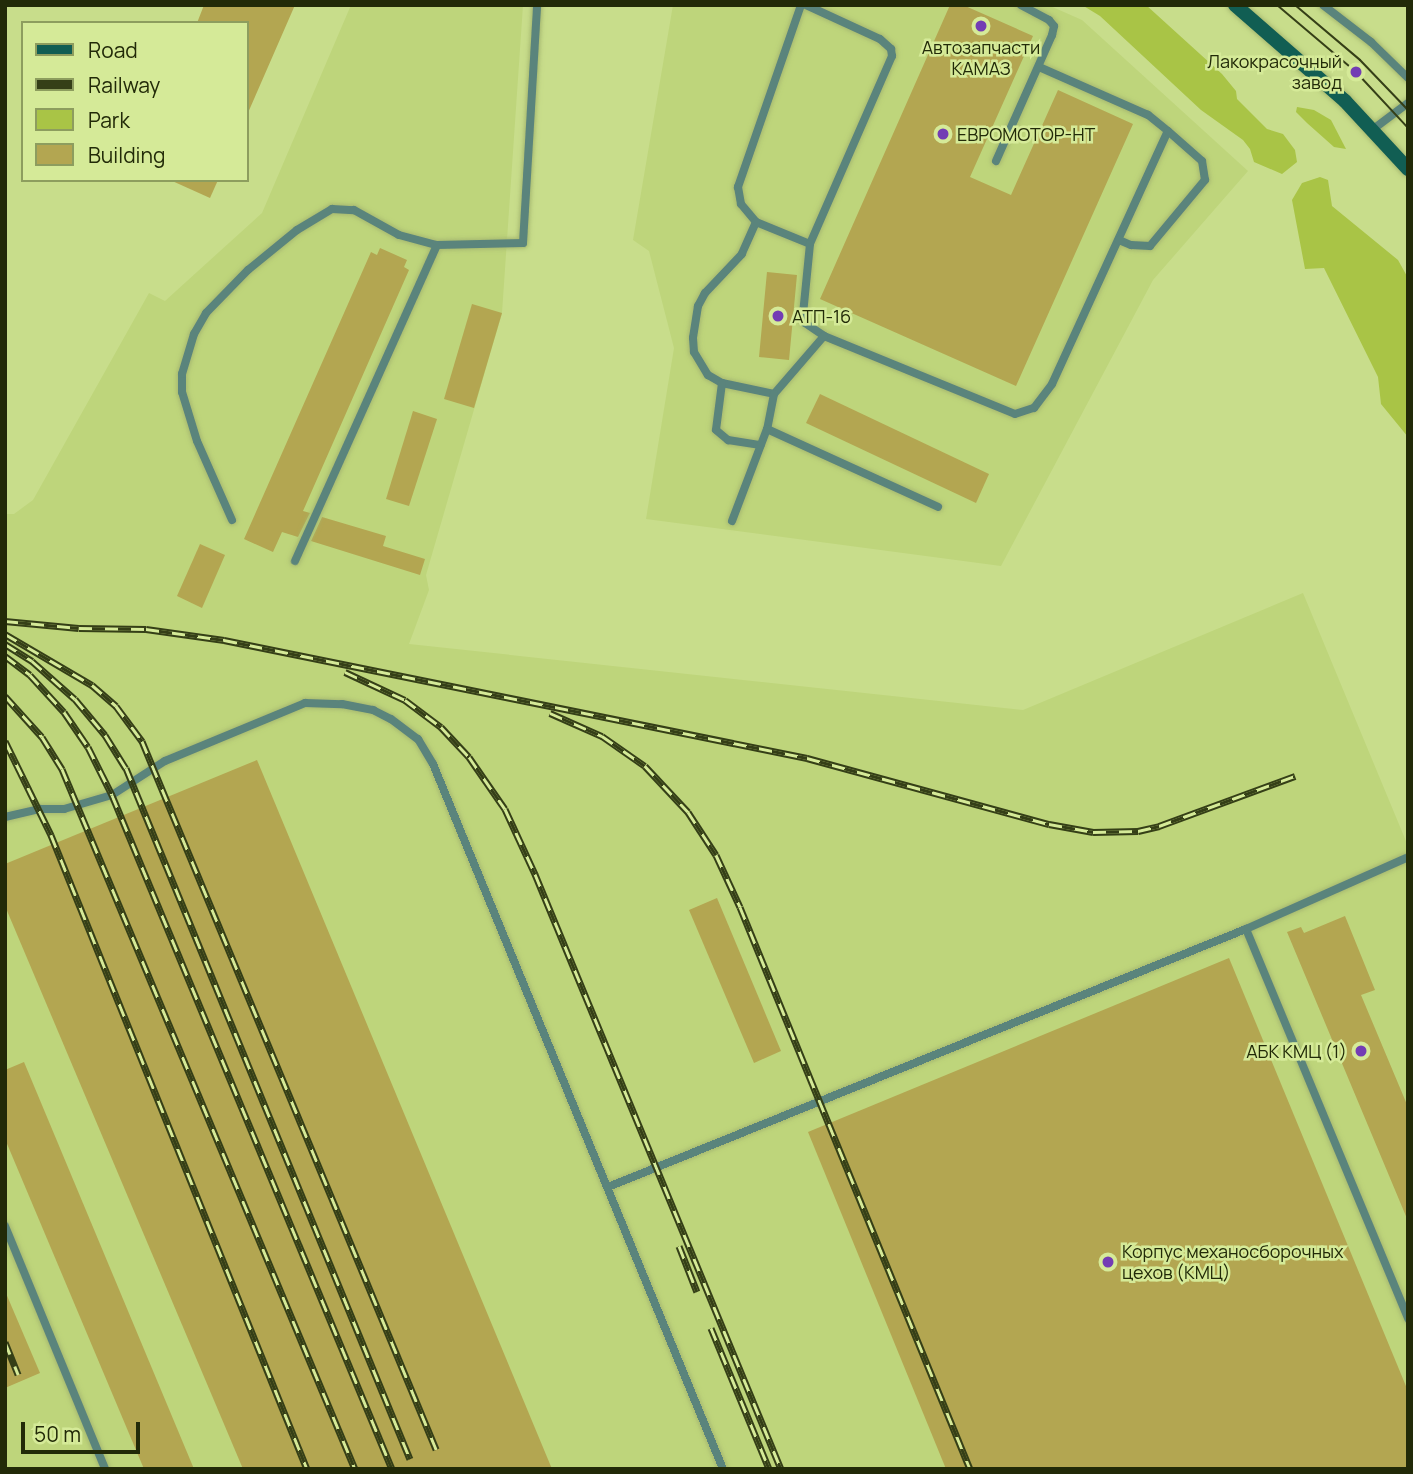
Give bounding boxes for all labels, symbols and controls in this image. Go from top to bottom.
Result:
marker: Автозапчасти КАМАЗ [973,18,989,34]
legend [21,21,248,182]
text: Road [88,36,138,64]
place label: Автозапчасти КАМАЗ [922,37,1040,80]
place label: Лакокрасочный завод [1207,51,1342,94]
marker: Лакокрасочный завод [1348,64,1364,80]
text: Railway [88,71,160,99]
text: Park [88,106,130,134]
place label: ЕВРОМОТОР-НТ [957,123,1095,145]
marker: ЕВРОМОТОР-НТ [935,126,951,142]
text: Building [88,141,165,169]
place label: АТП-16 [792,305,851,327]
marker: АТП-16 [770,308,786,324]
place label: АБК КМЦ (1) [1246,1040,1347,1062]
marker: АБК КМЦ (1) [1353,1043,1369,1059]
place label: Корпус механосборочных цехов (КМЦ) [1122,1241,1344,1284]
marker: Корпус механосборочных цехов (КМЦ) [1100,1254,1116,1270]
scale bar [24,1408,144,1452]
text: 50 m [34,1420,81,1448]

